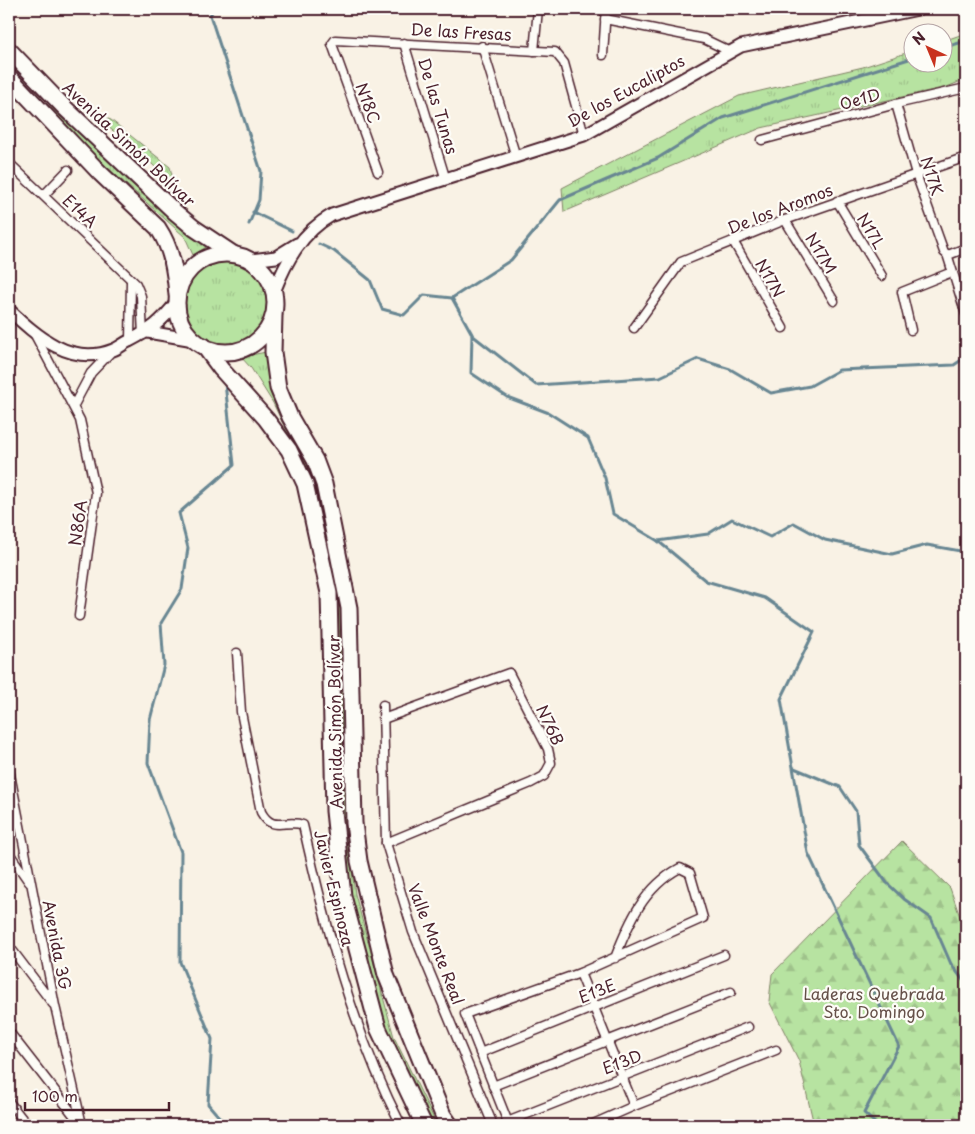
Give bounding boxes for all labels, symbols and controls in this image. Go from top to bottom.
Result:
street label: De las Fresas [410,16,512,46]
north arrow [902,22,952,72]
text: N [907,27,930,50]
street label: De los Eucaliptos [562,48,689,132]
street label: De las Tunas [413,55,465,157]
street label: Avenida Simón Bolívar [58,75,202,212]
street label: N18C [350,79,387,126]
street label: Oe1D [837,81,883,115]
street label: N17K [915,153,950,198]
street label: De los Aromos [724,177,836,239]
street label: E14A [58,188,104,233]
street label: N17L [852,208,892,253]
street label: N17M [800,227,844,278]
street label: N17N [750,254,791,301]
street label: N86A [62,498,92,547]
street label: Avenida Simón Bolívar [320,634,348,809]
street label: N76B [531,700,571,749]
street label: Javier Espinoza [309,827,361,949]
street label: Valle Monte Real [403,880,471,1008]
street label: Avenida 3G [38,898,78,992]
street label: E13E [574,972,619,1008]
park label: Laderas Quebrada Sto. Domingo [803,981,945,1023]
street label: E13D [598,1043,645,1080]
scale bar [25,1079,169,1111]
text: 100 m [32,1084,78,1107]

